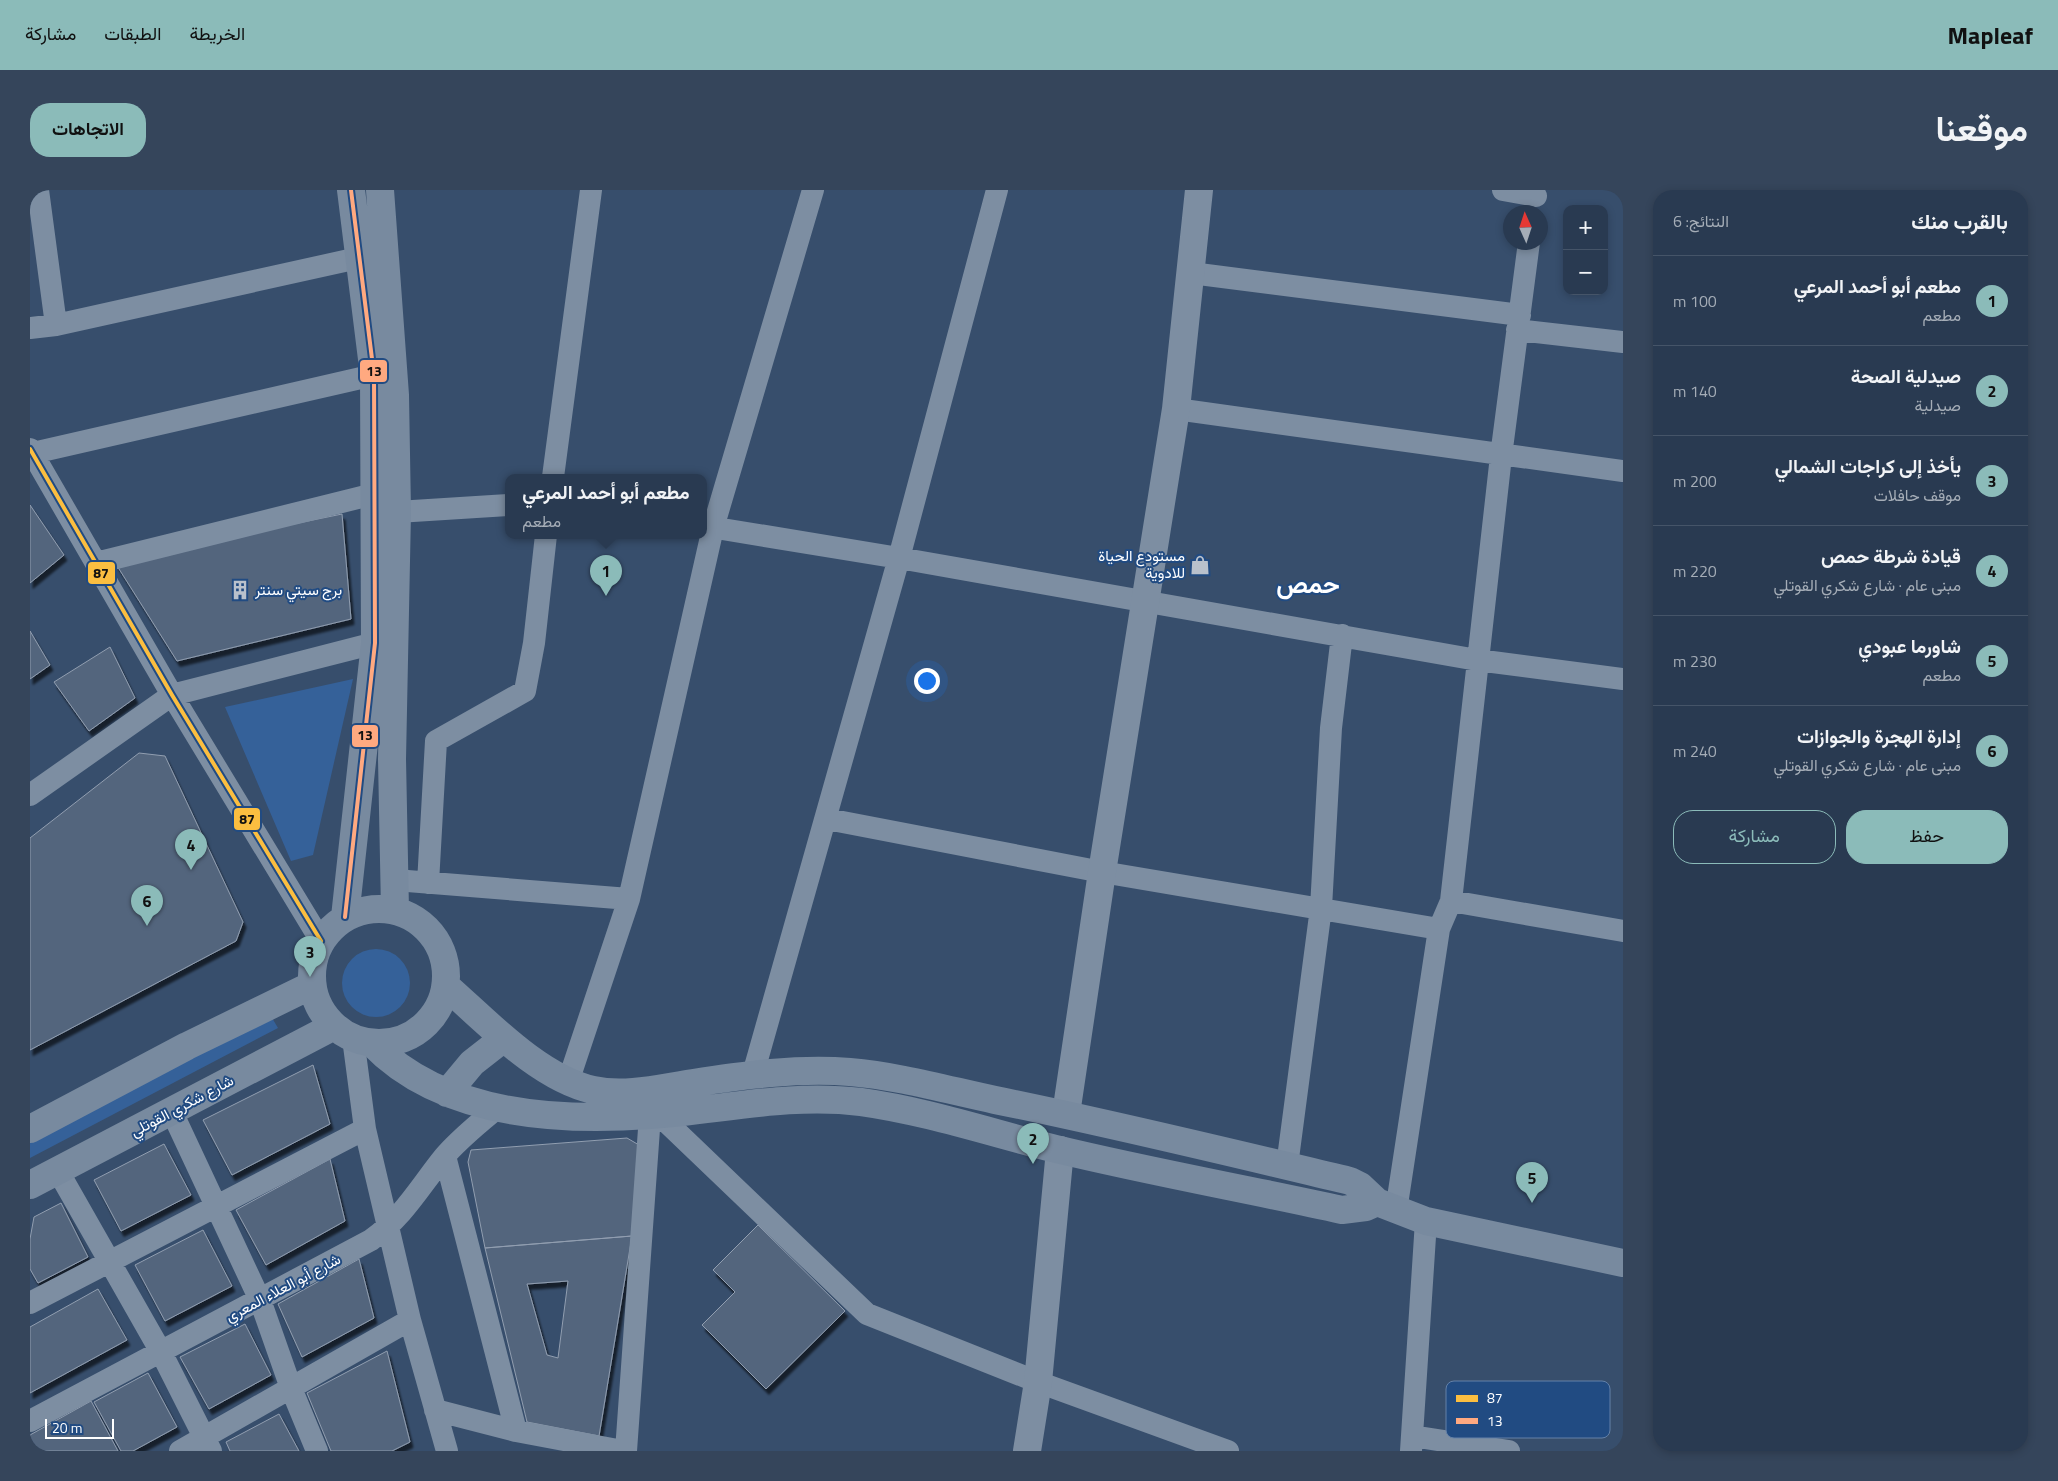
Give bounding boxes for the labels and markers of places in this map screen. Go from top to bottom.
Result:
place label: مستودع الحياة للادوية [1098,544,1185,584]
shop icon: مستودع الحياة للادوية [1189,554,1211,576]
pin: 1 [590,555,622,596]
place label: برج سيتي سنتر [254,578,342,603]
building icon: برج سيتي سنتر [229,579,251,601]
pin: 4 [175,829,207,870]
pin: 6 [131,885,163,926]
pin: 3 [294,936,326,977]
pin: 2 [1017,1123,1049,1164]
pin: 5 [1516,1162,1548,1203]

